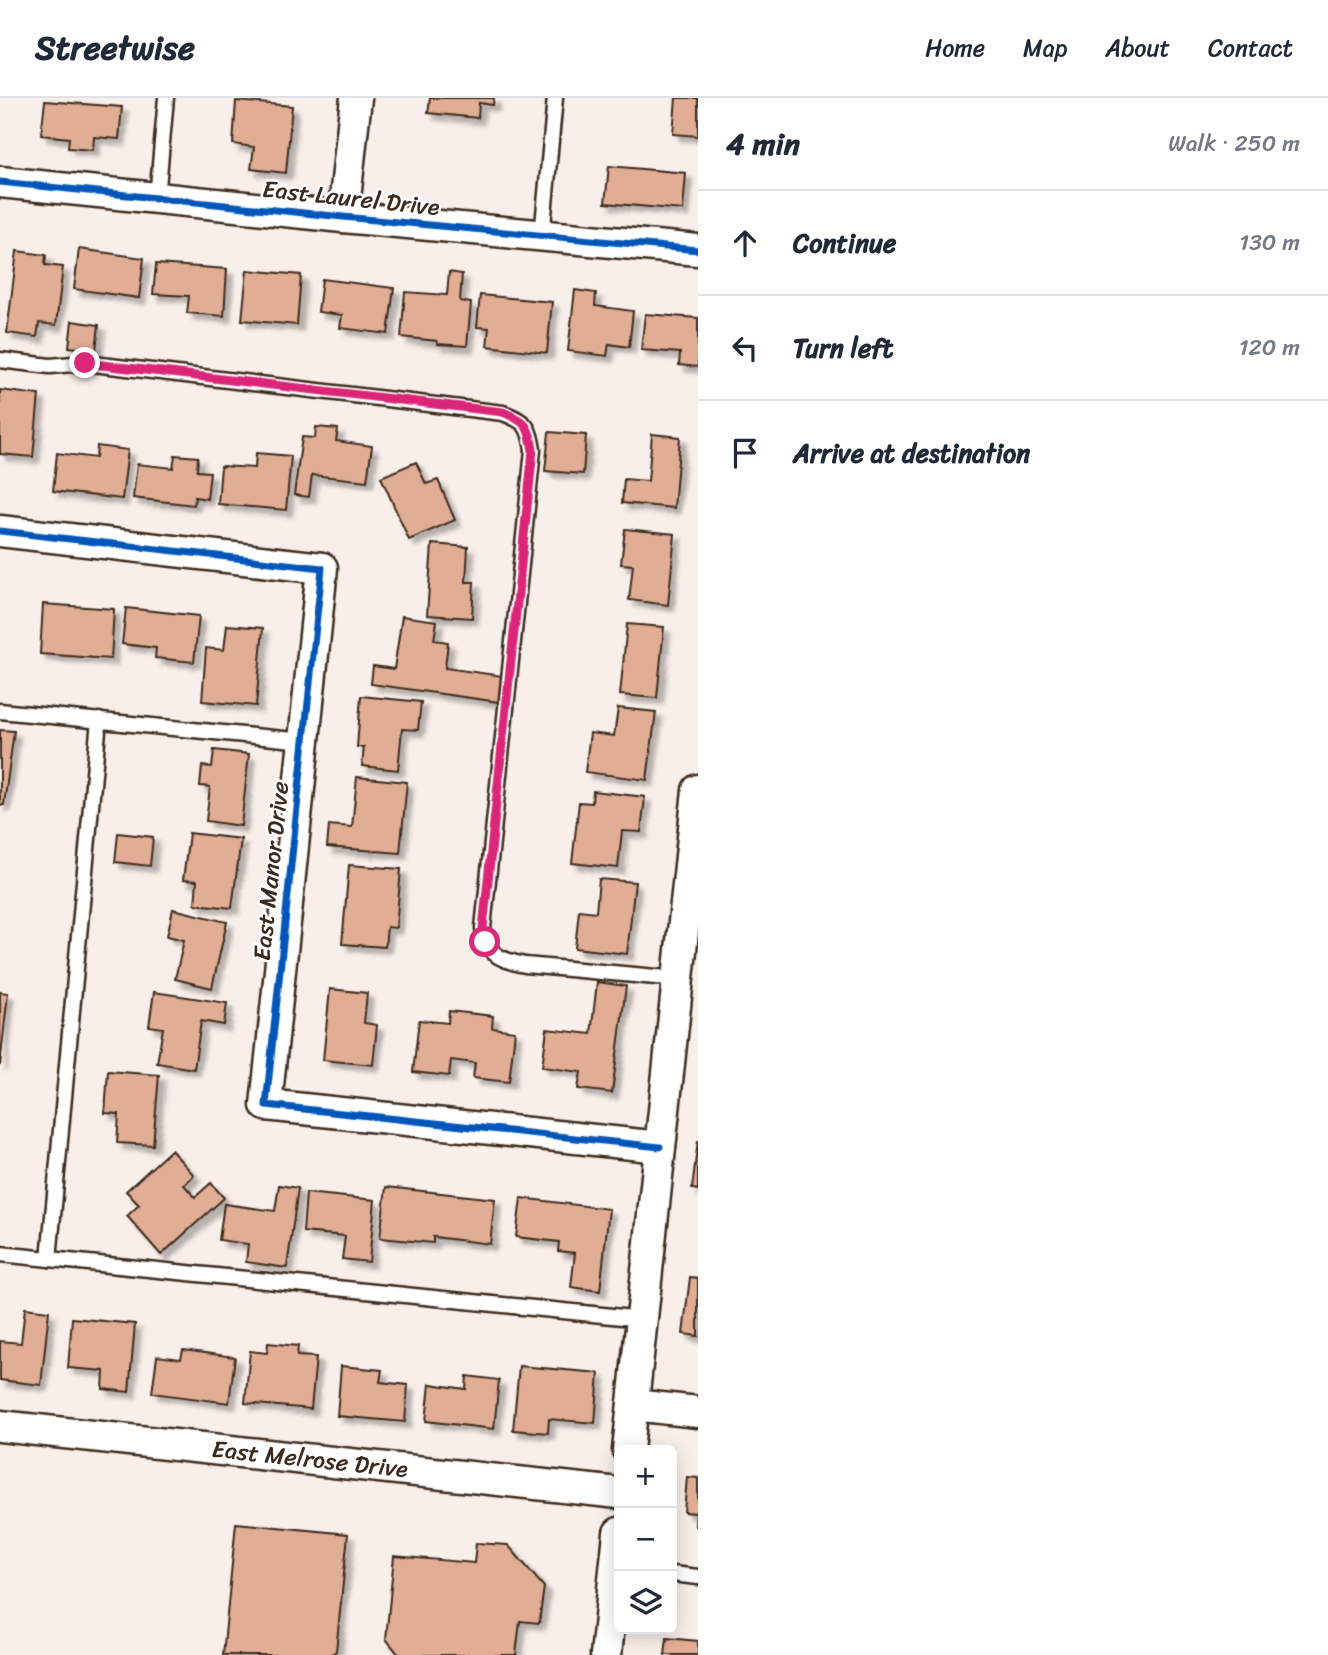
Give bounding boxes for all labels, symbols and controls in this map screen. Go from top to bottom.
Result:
text: Streetwise [35,19,195,77]
text: Home [925,27,985,69]
text: Map [1023,27,1067,69]
text: About [1105,27,1170,69]
text: Contact [1208,27,1293,69]
text: 4 min [726,117,800,171]
text: Walk · 250 m [1168,123,1300,164]
street label: East Laurel Drive [260,168,442,228]
text: Continue [793,220,896,266]
text: 130 m [1239,222,1300,263]
icon: ahead [726,224,764,262]
text: Turn left [793,325,893,371]
text: 120 m [1239,327,1300,368]
icon: left [726,329,764,367]
route end [69,347,100,378]
text: Arrive at destination [793,430,1030,476]
icon: arrive [726,434,764,472]
street label: East Manor Drive [241,779,301,963]
route start [469,926,500,957]
street label: East Melrose Drive [210,1428,410,1490]
map controls [614,1445,677,1634]
button: + [614,1445,677,1508]
button: − [614,1508,677,1571]
button: layers [614,1571,677,1634]

